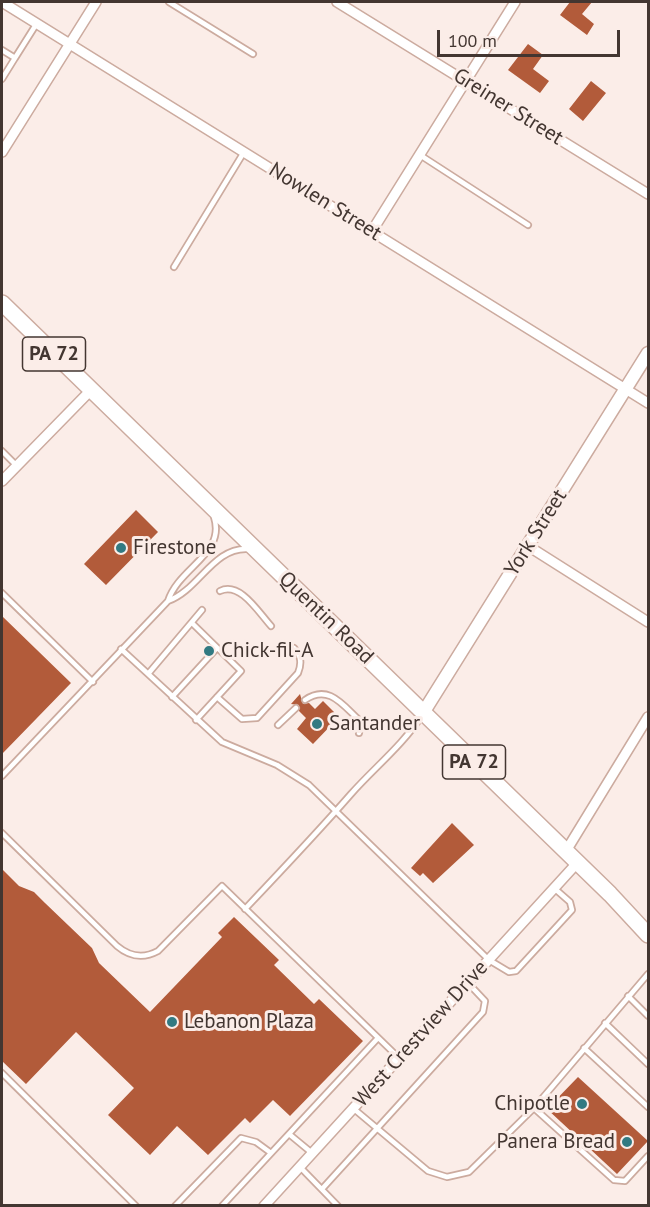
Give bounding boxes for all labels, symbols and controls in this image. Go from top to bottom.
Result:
scale bar [440,18,623,56]
text: 100 m [448,29,497,52]
street label: Greiner Street [448,63,568,151]
street label: Nowlen Street [264,157,386,247]
road number: PA 72 [22,337,86,371]
street label: York Street [499,485,573,581]
place label: Firestone [133,535,216,561]
marker: Firestone [114,541,128,555]
street label: Quentin Road [273,567,379,669]
place label: Chick-fil-A [221,638,314,664]
marker: Chick-fil-A [202,644,216,658]
place label: Santander [329,711,420,737]
marker: Santander [310,717,324,731]
road number: PA 72 [442,745,506,779]
street label: West Crestview Drive [349,956,493,1112]
place label: Lebanon Plaza [184,1009,314,1035]
marker: Lebanon Plaza [165,1015,179,1029]
place label: Chipotle [494,1091,570,1117]
marker: Chipotle [575,1097,589,1111]
place label: Panera Bread [496,1129,615,1155]
marker: Panera Bread [620,1135,634,1149]

